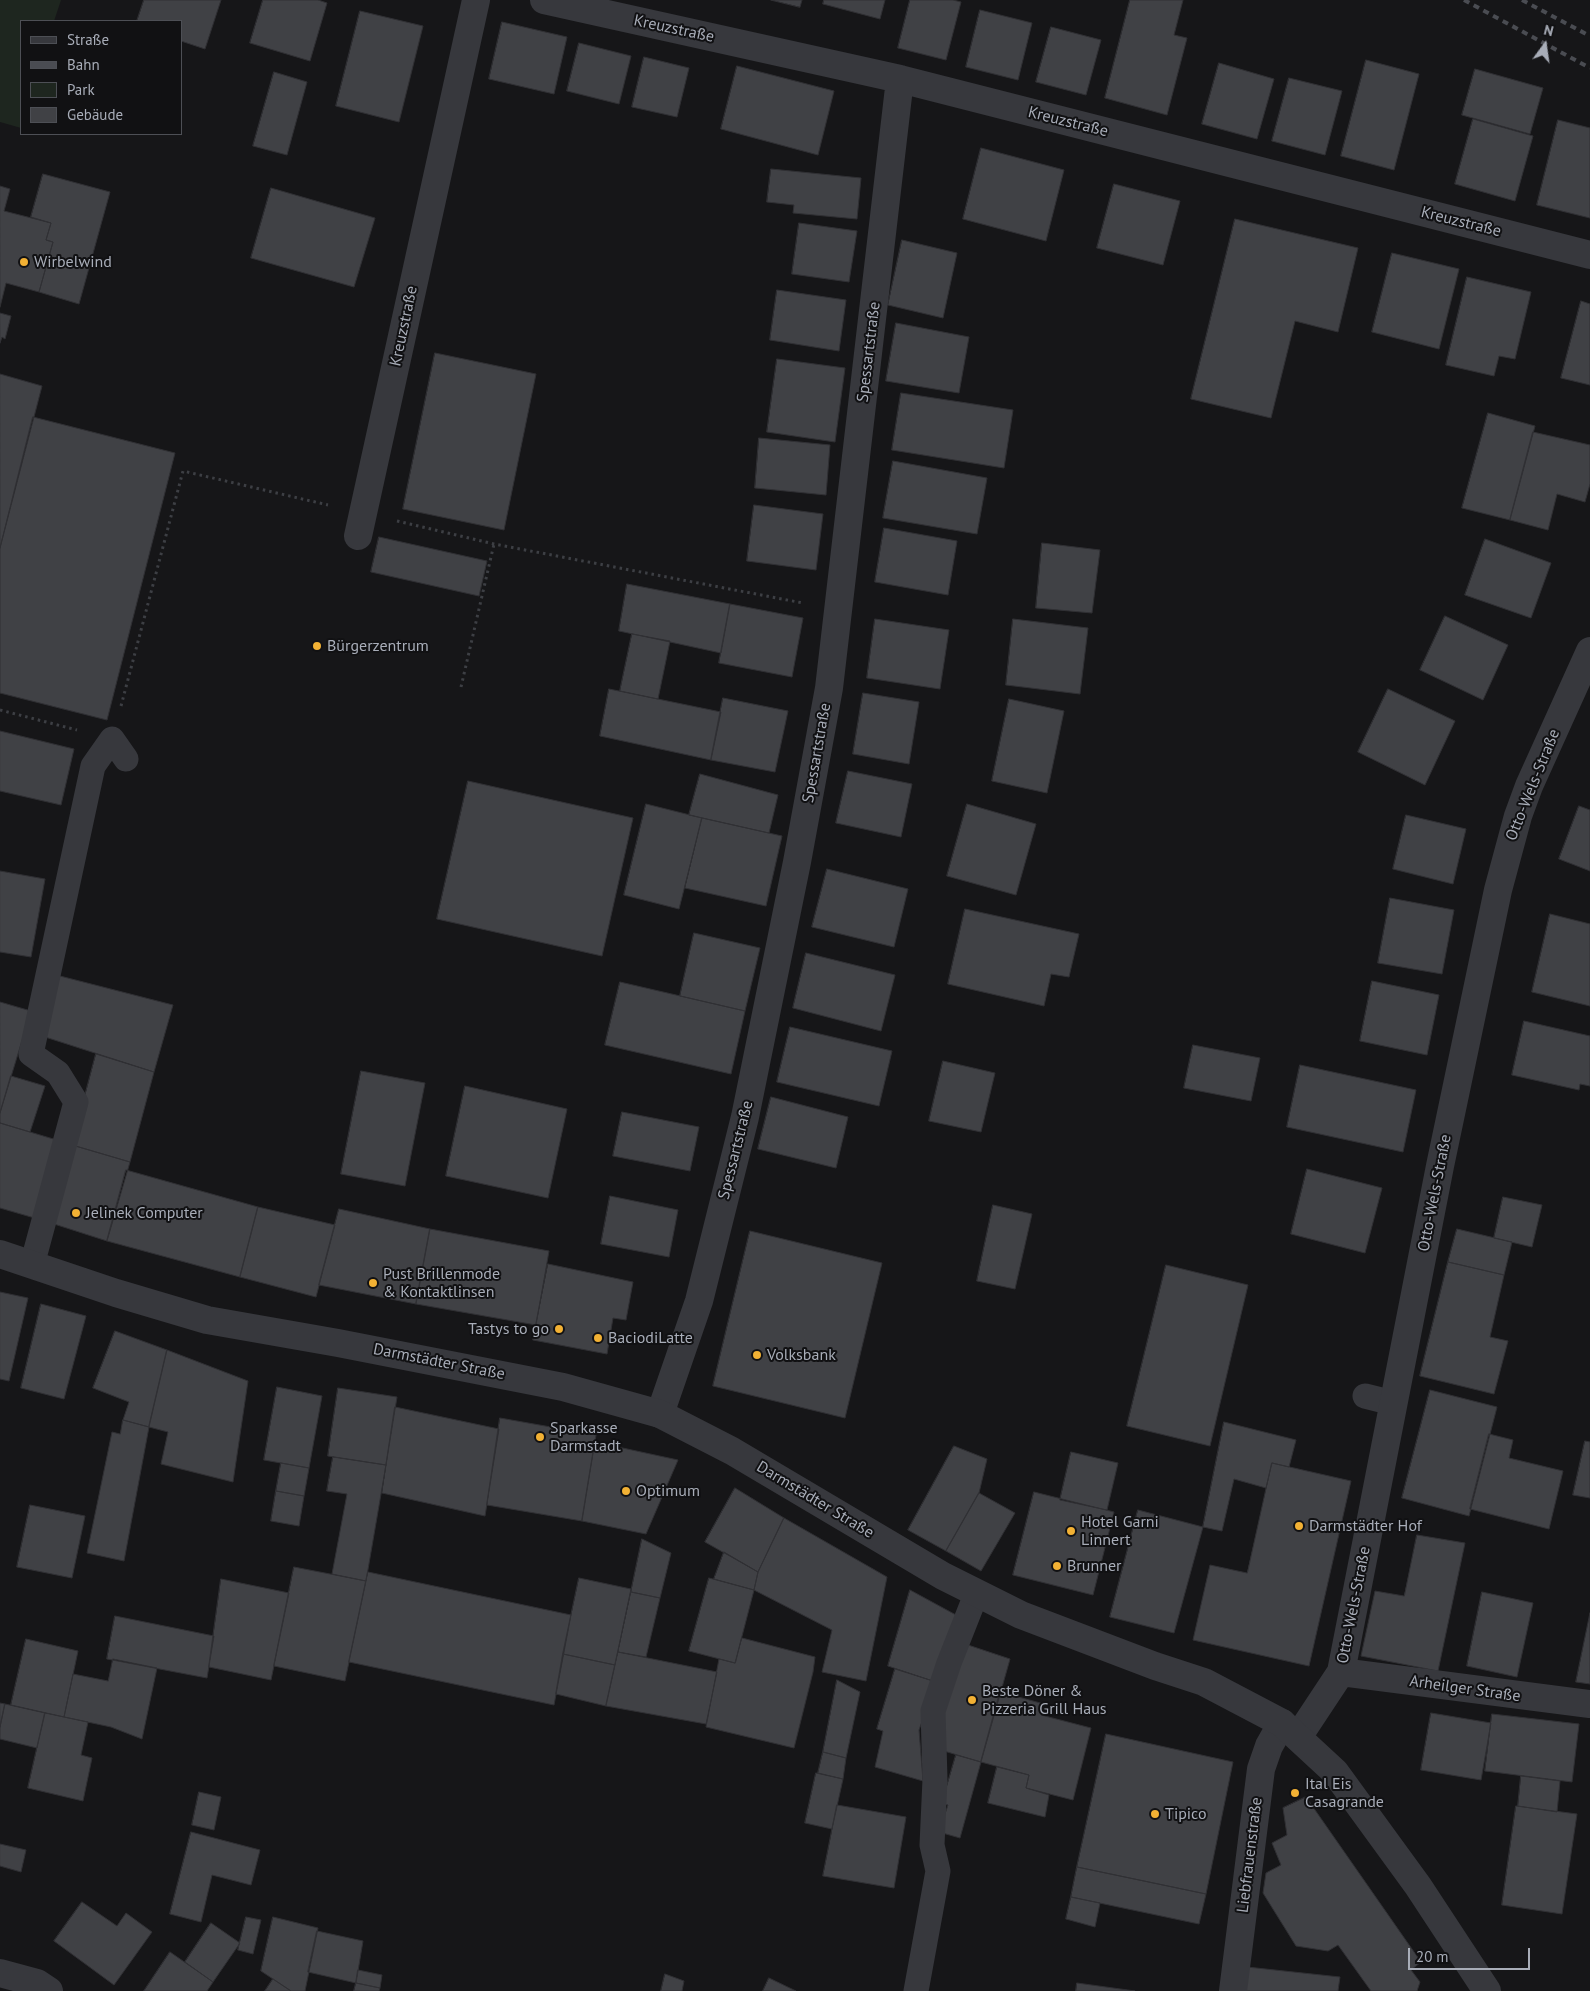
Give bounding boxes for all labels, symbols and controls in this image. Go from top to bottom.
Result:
street label: Kreuzstraße [632,11,716,47]
legend [20,20,182,135]
north arrow [1520,20,1570,70]
text: N [1542,21,1555,40]
text: Straße [67,30,109,49]
text: Bahn [67,55,100,74]
text: Park [67,80,95,99]
street label: Kreuzstraße [1026,103,1110,141]
text: Gebäude [67,105,123,124]
street label: Kreuzstraße [1419,203,1503,241]
place label: Wirbelwind [34,252,112,272]
marker: Wirbelwind [18,256,30,268]
street label: Kreuzstraße [386,284,422,368]
street label: Spessartstraße [853,301,885,403]
place label: Bürgerzentrum [327,636,429,656]
marker: Bürgerzentrum [311,640,323,652]
street label: Spessartstraße [799,702,835,804]
street label: Otto-Wels-Straße [1502,726,1564,844]
street label: Spessartstraße [714,1099,758,1201]
street label: Otto-Wels-Straße [1414,1133,1456,1253]
place label: Jelinek Computer [86,1203,203,1223]
marker: Jelinek Computer [70,1207,82,1219]
place label: Pust Brillenmode & Kontaktlinsen [383,1264,500,1302]
marker: Pust Brillenmode & Kontaktlinsen [367,1277,379,1289]
place label: Tastys to go [468,1319,549,1339]
marker: Tastys to go [553,1323,565,1335]
place label: BaciodiLatte [608,1328,693,1348]
marker: BaciodiLatte [592,1332,604,1344]
street label: Darmstädter Straße [372,1340,506,1384]
place label: Volksbank [767,1345,836,1365]
marker: Volksbank [751,1349,763,1361]
place label: Sparkasse Darmstadt [550,1418,621,1456]
marker: Sparkasse Darmstadt [534,1431,546,1443]
street label: Darmstädter Straße [753,1457,877,1543]
place label: Optimum [636,1481,700,1501]
marker: Optimum [620,1485,632,1497]
place label: Hotel Garni Linnert [1081,1512,1159,1550]
place label: Darmstädter Hof [1309,1516,1422,1536]
marker: Darmstädter Hof [1293,1520,1305,1532]
marker: Hotel Garni Linnert [1065,1525,1077,1537]
street label: Otto-Wels-Straße [1333,1545,1375,1665]
place label: Brunner [1067,1556,1121,1576]
marker: Brunner [1051,1560,1063,1572]
street label: Arheilger Straße [1408,1672,1522,1706]
place label: Beste Döner & Pizzeria Grill Haus [982,1681,1107,1719]
marker: Beste Döner & Pizzeria Grill Haus [966,1694,978,1706]
place label: Ital Eis Casagrande [1305,1774,1384,1812]
marker: Ital Eis Casagrande [1289,1787,1301,1799]
street label: Liebfrauenstraße [1233,1796,1267,1914]
place label: Tipico [1165,1804,1207,1824]
marker: Tipico [1149,1808,1161,1820]
scale bar [1410,1938,1532,1970]
text: 20 m [1416,1947,1449,1966]

